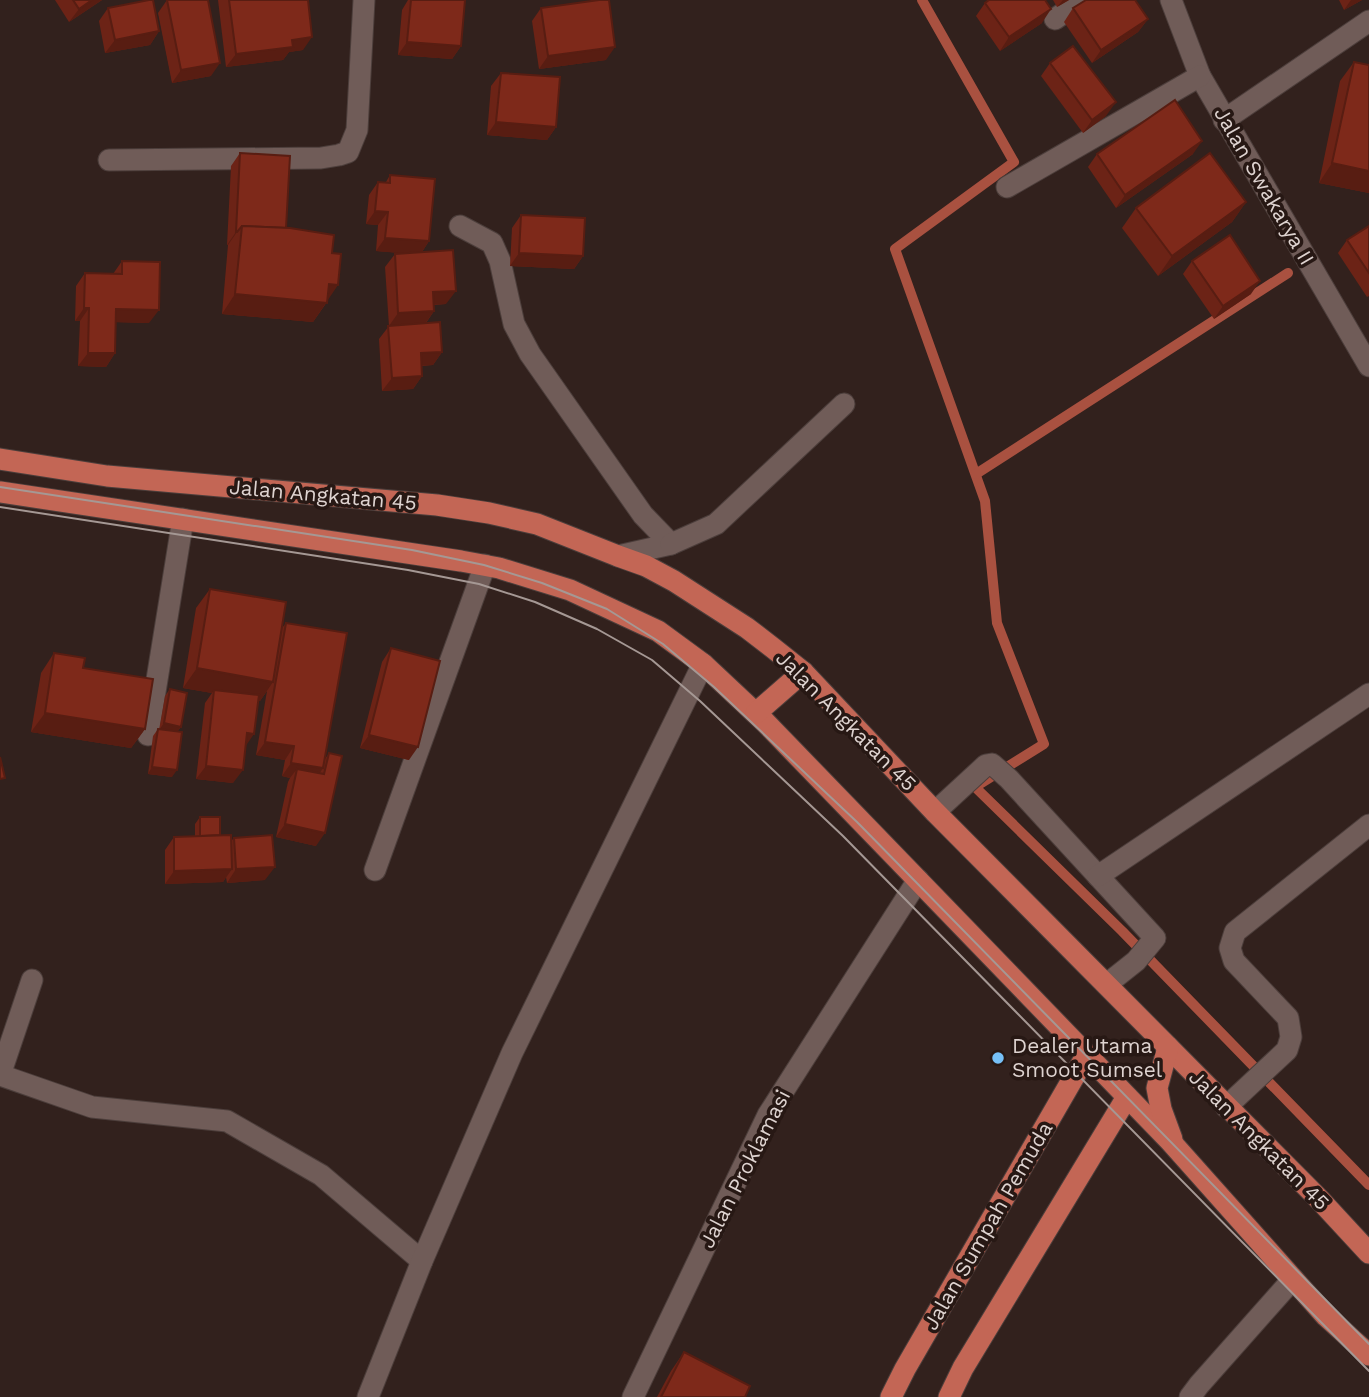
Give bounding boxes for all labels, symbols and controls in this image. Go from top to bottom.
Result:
street label: Jalan Swakarya II [1209,102,1320,269]
street label: Jalan Angkatan 45 [228,474,418,515]
street label: Jalan Angkatan 45 [771,645,922,796]
place label: Dealer Utama Smoot Sumsel [1012,1033,1163,1082]
marker: Dealer Utama Smoot Sumsel [990,1050,1006,1066]
street label: Jalan Angkatan 45 [1184,1064,1335,1215]
street label: Jalan Proklamasi [694,1085,795,1252]
street label: Jalan Sumpah Pemuda [918,1117,1057,1334]

